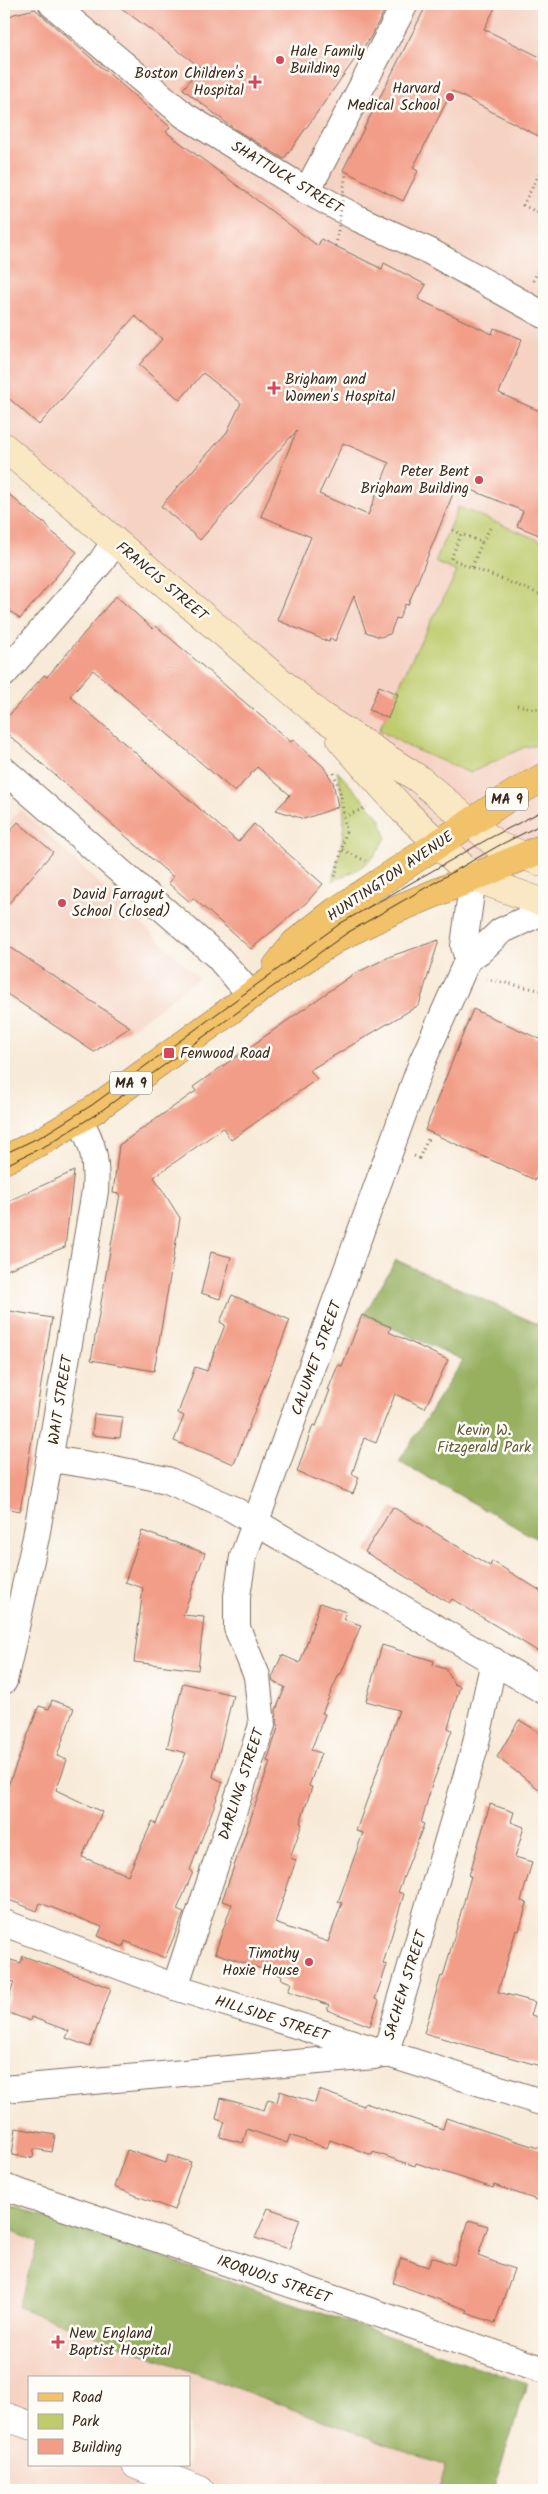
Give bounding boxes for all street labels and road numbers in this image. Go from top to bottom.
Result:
street label: SHATTUCK STREET [226,135,349,222]
street label: FRANCIS STREET [110,536,214,629]
road number: MA 9 [486,788,528,811]
street label: HUNTINGTON AVENUE [322,825,460,928]
road number: MA 9 [110,1072,152,1094]
street label: CALUMET STREET [285,1296,349,1419]
street label: WAIT STREET [42,1352,80,1446]
street label: DARLING STREET [213,1724,272,1843]
street label: SACHEM STREET [378,1926,435,2043]
street label: HILLSIDE STREET [212,1989,334,2049]
street label: IROQUOIS STREET [213,2249,336,2311]

